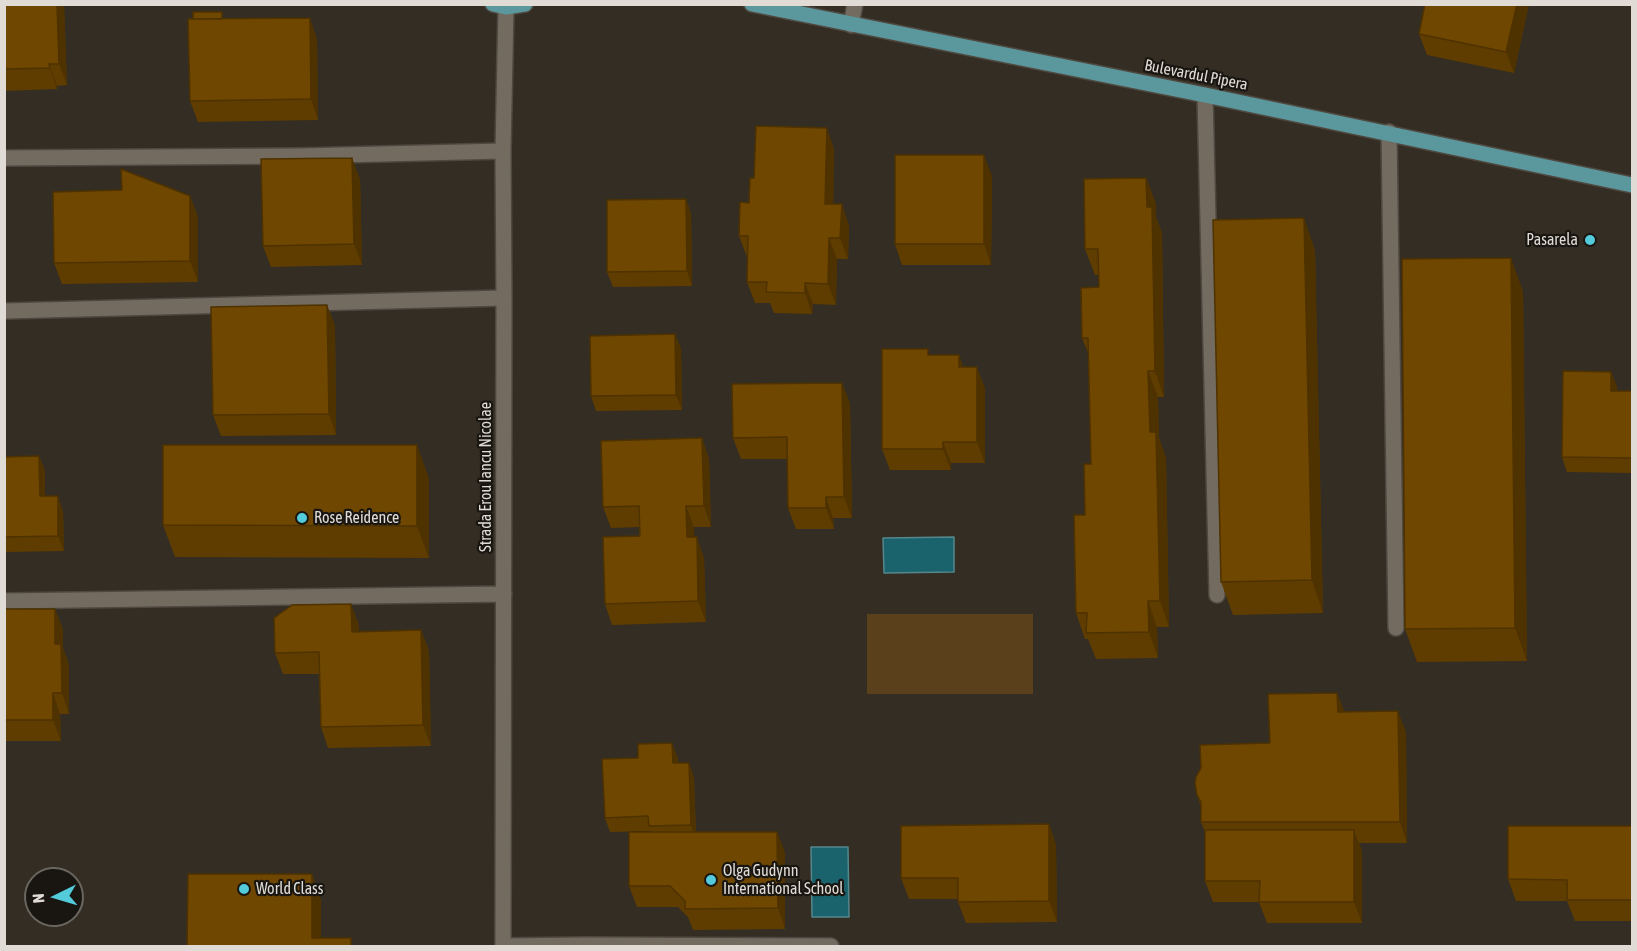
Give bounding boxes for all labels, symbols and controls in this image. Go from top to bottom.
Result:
street label: Bulevardul Pipera [1143,56,1249,94]
place label: Pasarela [1526,230,1578,250]
marker: Pasarela [1583,233,1597,247]
street label: Strada Erou Iancu Nicolae [476,402,496,552]
place label: Rose Reidence [314,508,399,528]
marker: Rose Reidence [295,511,309,525]
place label: Olga Gudynn International School [723,861,844,899]
north arrow [24,867,84,927]
marker: Olga Gudynn International School [704,873,718,887]
place label: World Class [256,879,323,899]
marker: World Class [237,882,251,896]
text: N [29,893,47,904]

